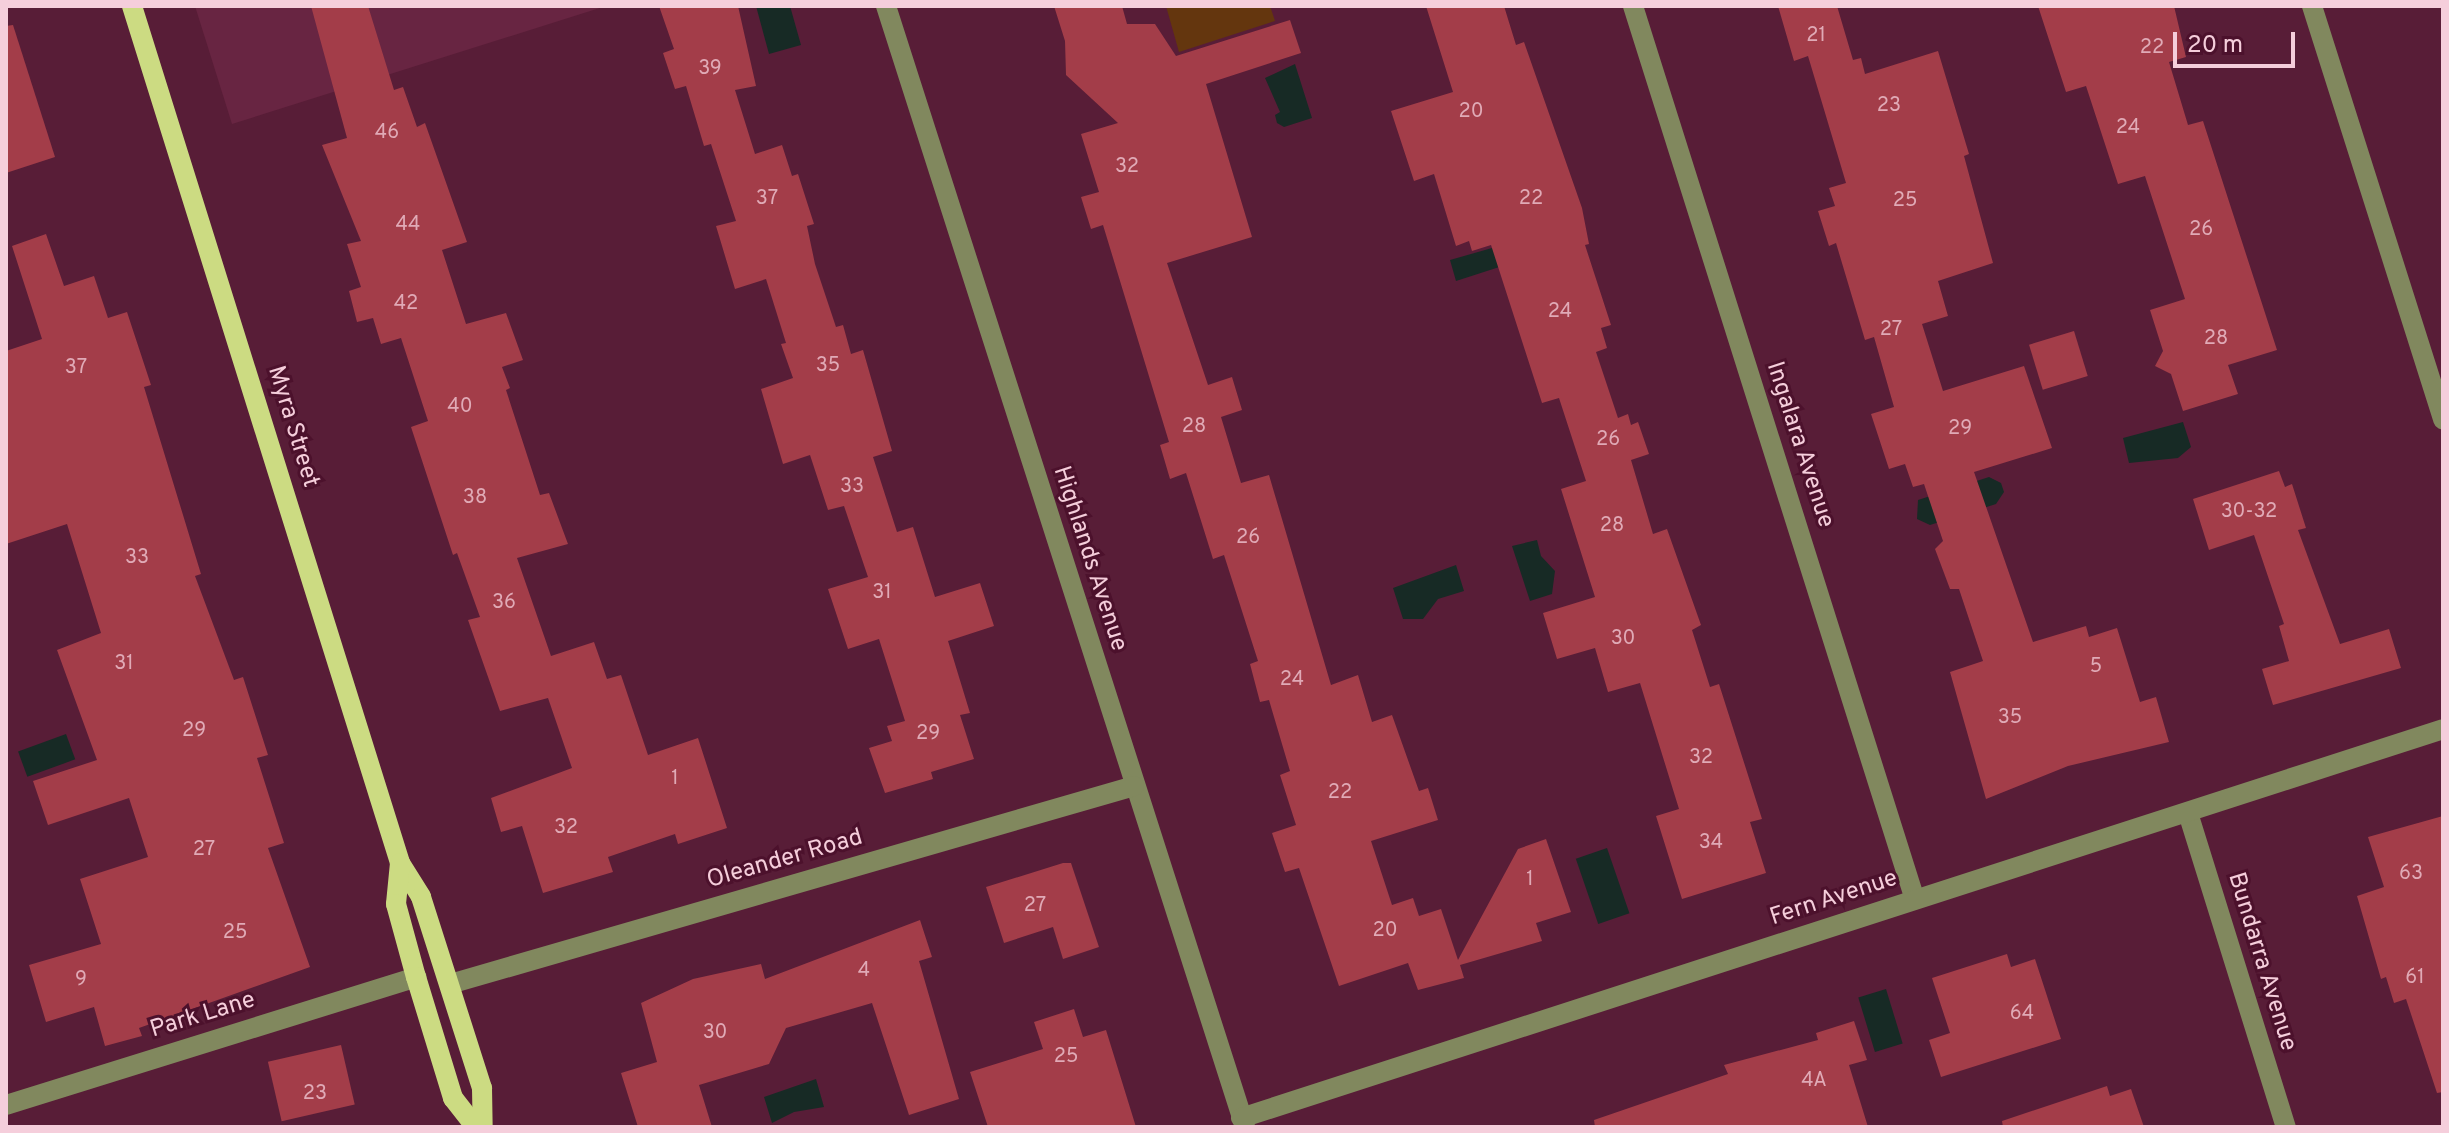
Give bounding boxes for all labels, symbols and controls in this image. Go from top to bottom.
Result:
scale bar [2177,16,2299,66]
house number: 21 [1806,24,1826,48]
text: 20 m [2187,31,2243,61]
house number: 22 [2140,36,2164,60]
house number: 39 [698,57,722,81]
house number: 23 [1877,94,1901,118]
house number: 20 [1458,100,1484,124]
house number: 24 [2116,116,2140,140]
house number: 46 [375,121,399,145]
house number: 32 [1115,155,1139,179]
house number: 37 [756,187,778,211]
house number: 22 [1519,187,1543,211]
house number: 25 [1893,189,1917,213]
house number: 44 [396,213,420,237]
house number: 26 [2189,218,2213,242]
house number: 42 [394,292,418,316]
house number: 24 [1548,300,1572,324]
house number: 27 [1880,318,1902,342]
house number: 28 [2204,327,2228,351]
house number: 35 [816,354,840,378]
house number: 37 [65,356,87,380]
street label: Ingalara Avenue [1758,358,1840,532]
street label: Myra Street [260,363,324,491]
house number: 40 [447,395,473,419]
house number: 28 [1182,415,1206,439]
house number: 29 [1948,417,1972,441]
house number: 26 [1596,428,1620,452]
street label: Highlands Avenue [1045,462,1133,656]
house number: 33 [840,475,864,499]
house number: 38 [463,486,487,510]
house number: 30-32 [2221,500,2277,524]
house number: 28 [1600,514,1624,538]
house number: 26 [1236,526,1260,550]
house number: 33 [125,546,149,570]
house number: 31 [872,581,892,605]
house number: 36 [492,591,516,615]
house number: 30 [1611,627,1635,651]
house number: 31 [114,652,134,676]
house number: 5 [2090,655,2102,679]
house number: 24 [1280,668,1304,692]
house number: 35 [1998,706,2022,730]
house number: 29 [182,719,206,743]
house number: 29 [916,722,940,746]
house number: 32 [1689,746,1713,770]
house number: 1 [671,767,679,791]
house number: 22 [1328,781,1352,805]
house number: 32 [554,816,578,840]
street label: Oleander Road [704,824,866,896]
house number: 34 [1699,831,1723,855]
house number: 27 [193,838,215,862]
house number: 63 [2399,862,2423,886]
street label: Fern Avenue [1766,865,1902,933]
house number: 1 [1526,868,1534,892]
street label: Bundarra Avenue [2220,869,2302,1055]
house number: 27 [1024,894,1046,918]
house number: 20 [1372,919,1398,943]
house number: 25 [223,921,247,945]
house number: 4 [858,959,870,983]
house number: 61 [2405,966,2425,990]
house number: 9 [75,968,87,992]
street label: Park Lane [147,986,259,1046]
house number: 64 [2010,1002,2034,1026]
house number: 30 [703,1021,727,1045]
house number: 25 [1054,1045,1078,1069]
house number: 4A [1801,1069,1827,1093]
house number: 23 [303,1082,327,1106]

